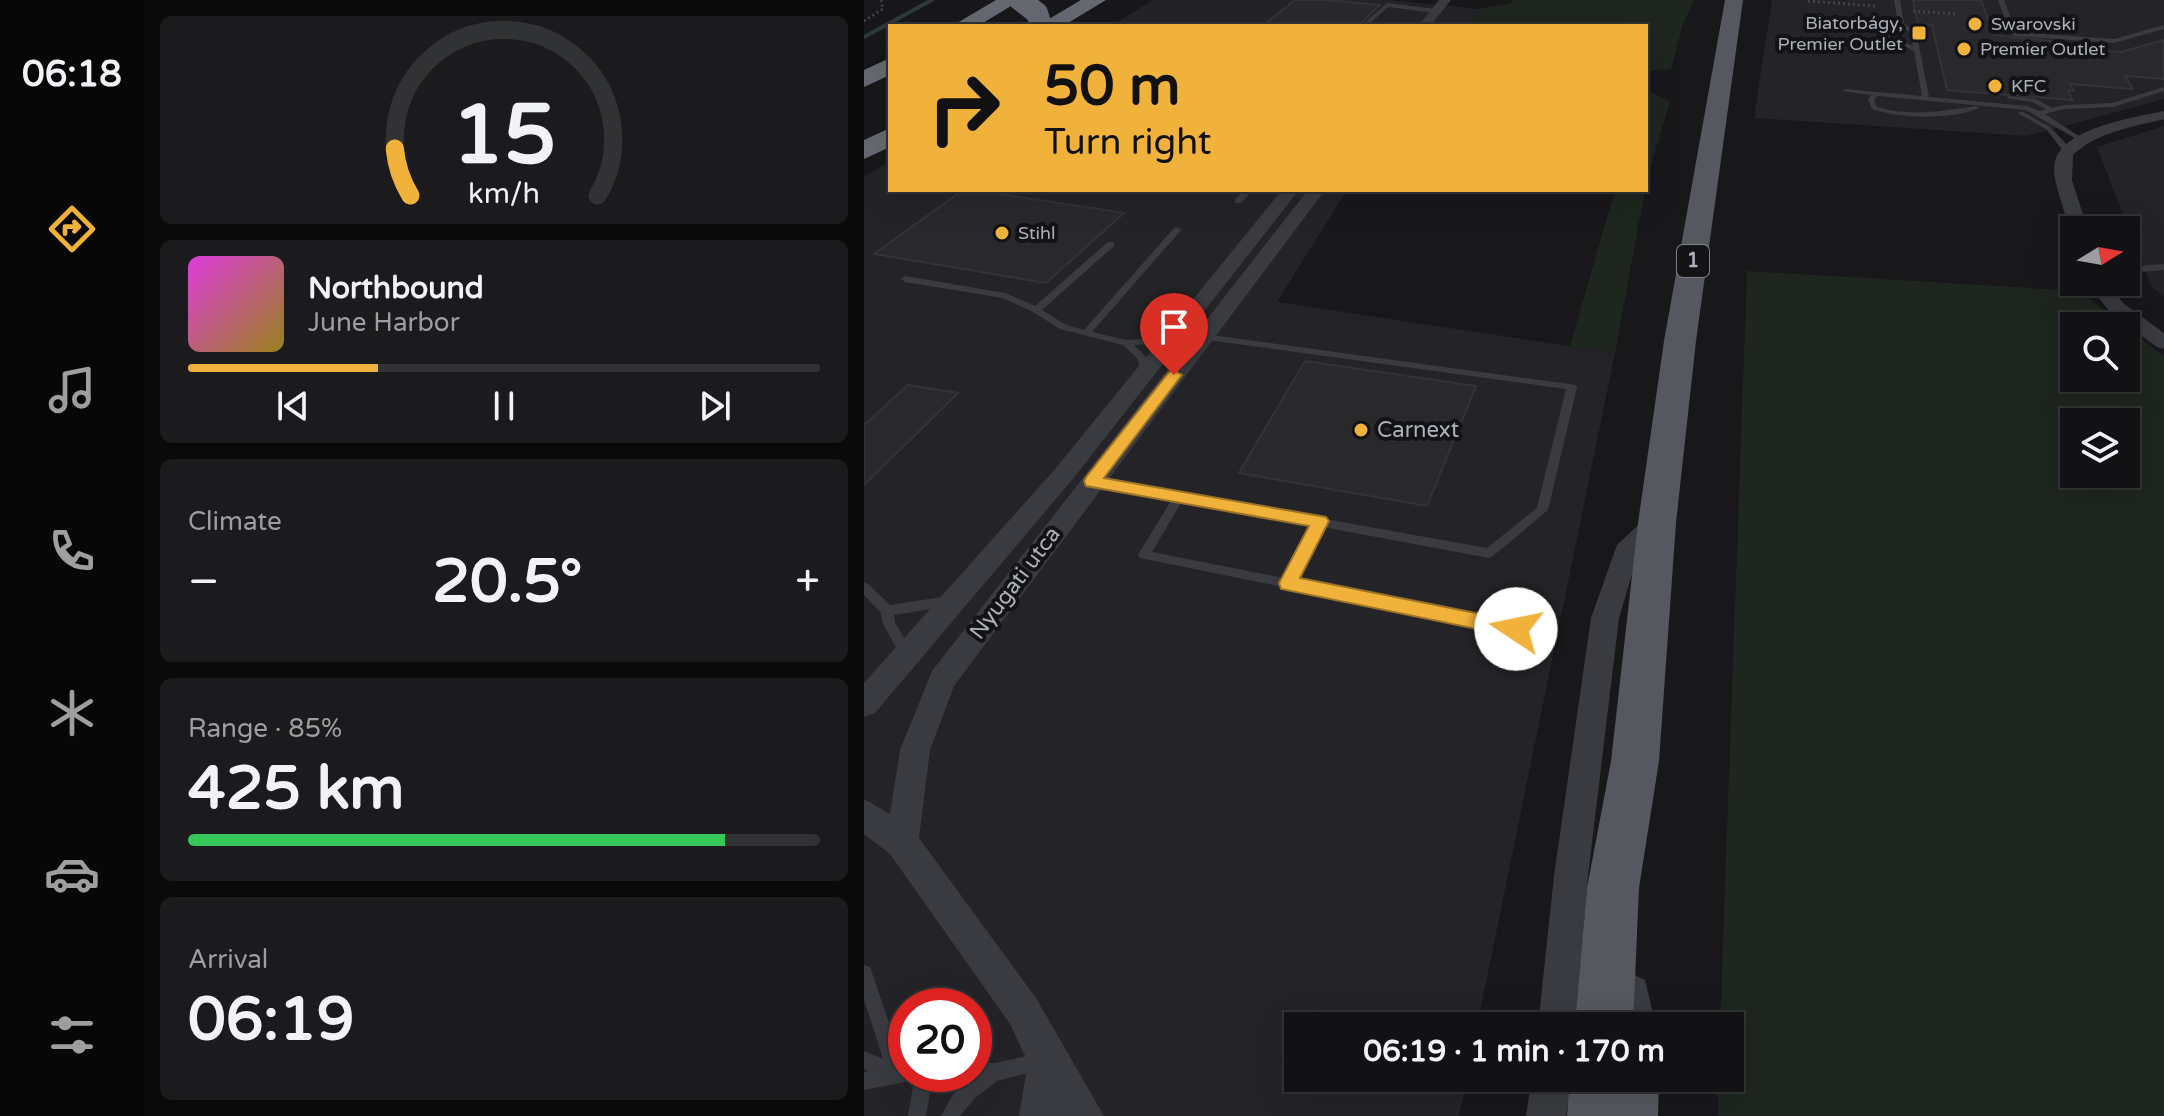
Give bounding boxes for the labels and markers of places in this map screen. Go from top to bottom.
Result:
place label: Biatorbágy, Premier Outlet [1778,12,1903,55]
place label: Swarovski [1991,13,2076,35]
marker: Swarovski [1966,15,1984,33]
marker: Biatorbágy, Premier Outlet [1910,24,1928,42]
place label: Premier Outlet [1980,38,2106,60]
marker: Premier Outlet [1955,40,1973,58]
place label: KFC [2011,75,2046,97]
marker: KFC [1986,77,2004,95]
place label: Stihl [1018,222,1056,244]
marker: Stihl [993,224,1011,242]
pin [1140,293,1208,375]
place label: Carnext [1377,417,1459,443]
marker: Carnext [1352,421,1370,439]

